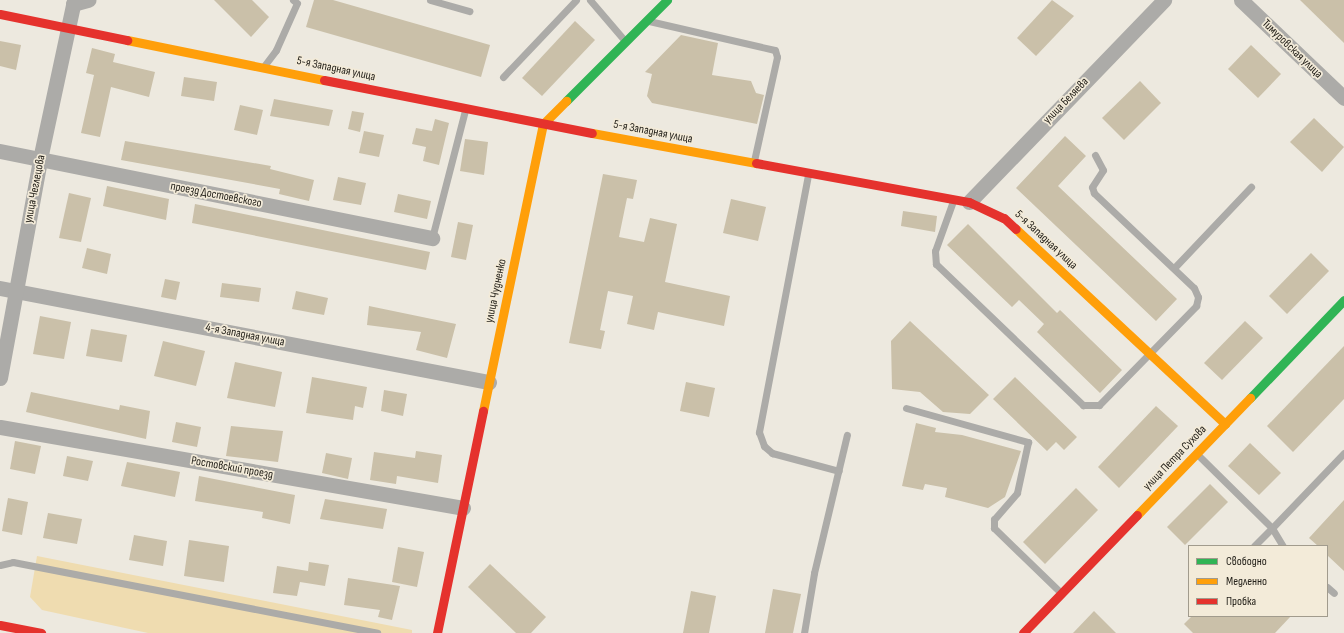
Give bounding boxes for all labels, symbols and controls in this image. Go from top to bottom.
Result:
street label: Тимуровская улица [1259,17,1325,81]
street label: 5-я Западная улица [295,54,377,84]
street label: улица Беляева [1040,75,1092,127]
street label: 5-я Западная улица [612,117,694,147]
street label: улица Чеглецова [21,154,49,224]
street label: проезд Достоевского [169,179,263,211]
street label: 5-я Западная улица [1012,207,1080,273]
street label: улица Чудненко [482,258,510,324]
street label: 4-я Западная улица [204,320,286,350]
street label: улица Петра Сухова [1140,423,1210,493]
street label: Ростовский проезд [190,454,274,482]
legend [1188,545,1328,617]
text: Свободно [1226,554,1267,569]
text: Медленно [1226,574,1267,589]
text: Пробка [1226,594,1256,609]

